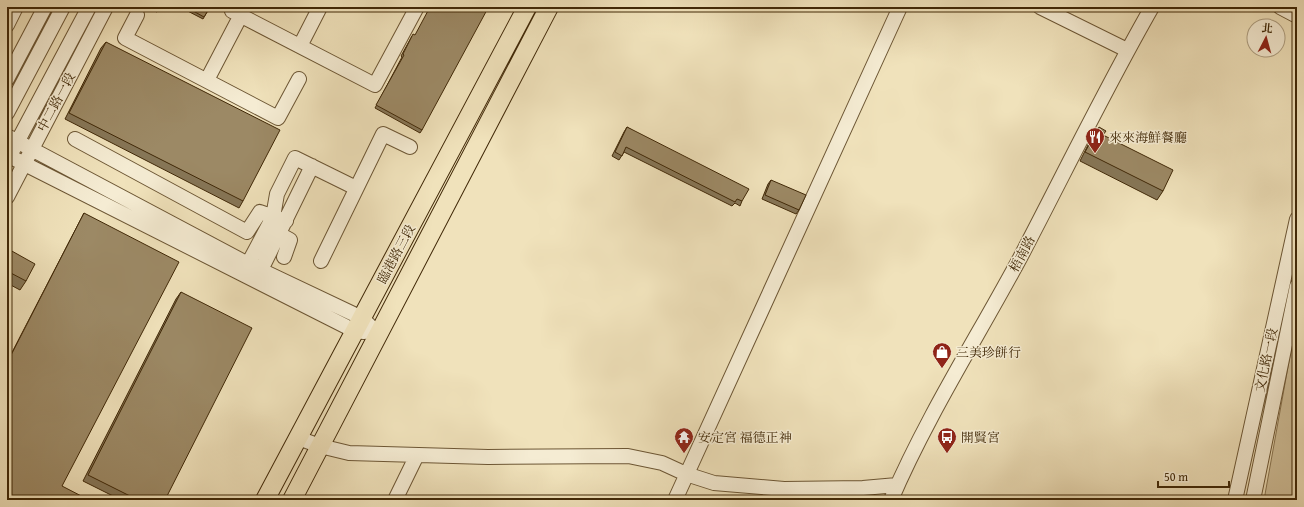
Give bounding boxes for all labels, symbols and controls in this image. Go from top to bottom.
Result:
north arrow [1246,18,1286,58]
text: 北 [1261,20,1273,37]
street label: 中二路一段 [32,69,80,135]
restaurant icon: 來來海鮮餐廳 [1084,126,1106,154]
place label: 來來海鮮餐廳 [1109,128,1187,147]
street label: 臨港路三段 [372,221,420,287]
street label: 梧南路 [1004,232,1040,276]
street label: 文化路一段 [1250,326,1282,394]
shop icon: 三美珍餅行 [931,341,953,369]
place label: 三美珍餅行 [956,343,1021,362]
temple icon: 安定宮 福德正神 [673,426,695,454]
bus stop icon: 開賢宮 [936,426,958,454]
place label: 安定宮 福德正神 [698,428,792,447]
place label: 開賢宮 [961,428,1000,447]
scale bar [1158,463,1229,489]
text: 50 m [1164,468,1188,485]

